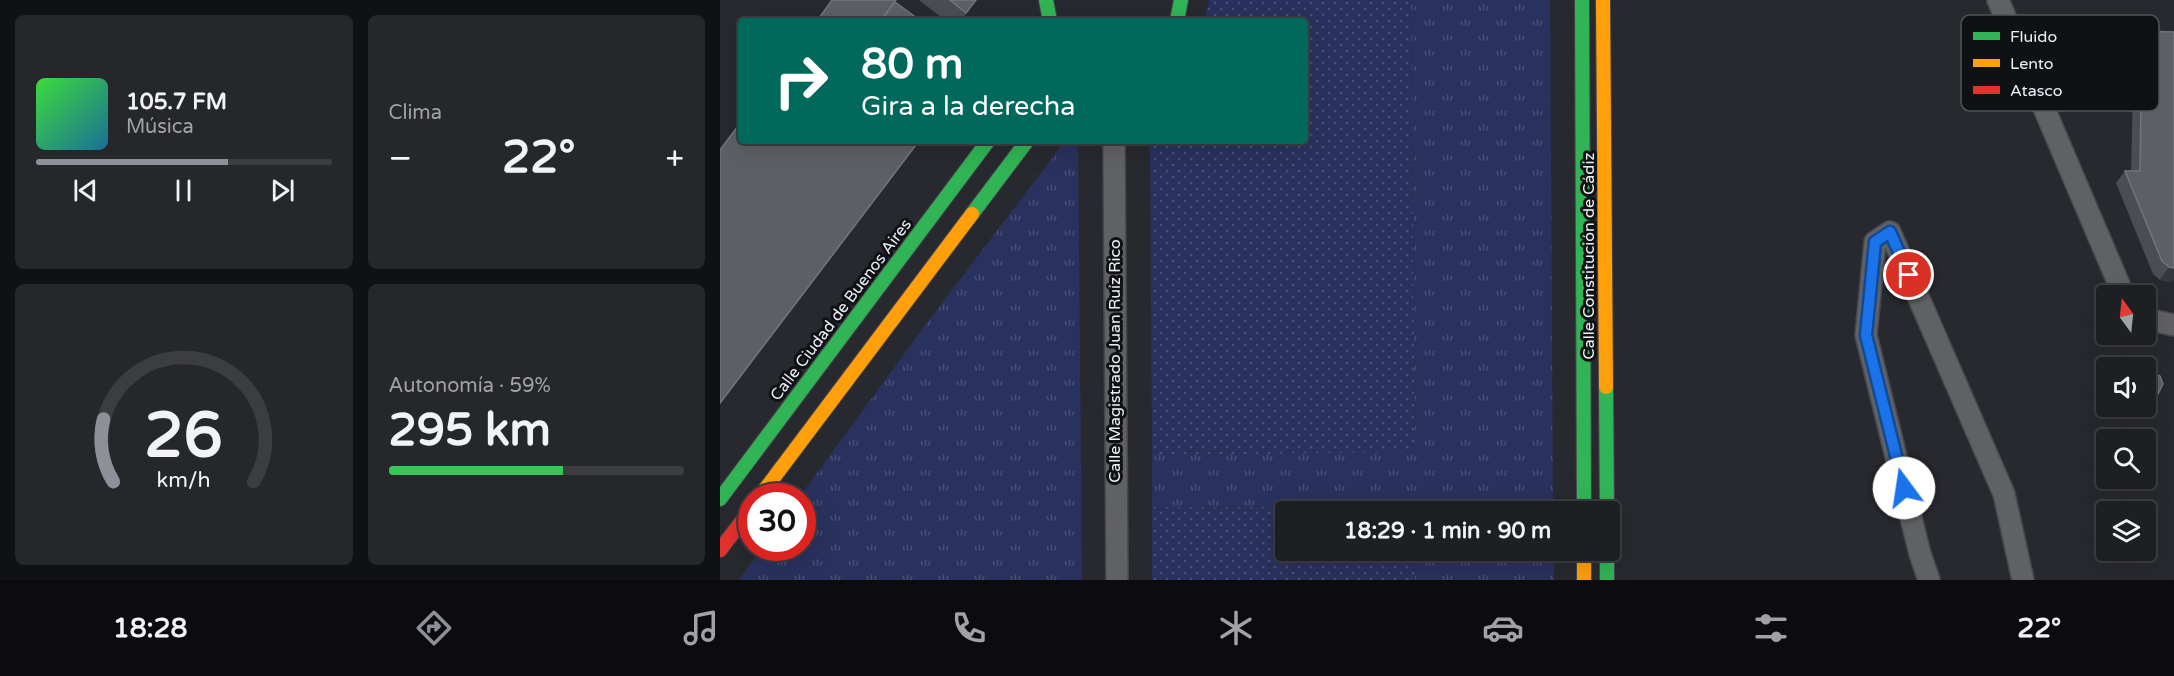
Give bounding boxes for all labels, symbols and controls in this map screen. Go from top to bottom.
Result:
legend [1961,15,2159,111]
text: Fluido [2010,27,2057,47]
text: 80 m [861,39,963,90]
icon: right [762,42,840,120]
text: Lento [2010,54,2054,74]
text: Atasco [2010,81,2063,101]
text: 105.7 FM [126,89,227,115]
text: Gira a la derecha [861,90,1075,123]
text: Clima [389,101,442,125]
text: Música [126,115,194,139]
text: 22° [502,131,575,185]
text: − [389,139,412,178]
text: + [665,139,684,178]
street label: Calle Constitución de Cádiz [1579,153,1599,359]
icon: previous [69,174,102,207]
icon: pause [167,174,200,207]
icon: next [266,174,299,207]
street label: Calle Ciudad de Buenos Aires [766,215,916,405]
street label: Calle Magistrado Juan Ruíz Rico [1105,239,1125,483]
pin [1883,249,1934,300]
icon: arrive [1892,258,1925,291]
north arrow [2096,285,2156,345]
map controls [2096,285,2156,561]
button: sound [2096,357,2156,417]
text: Autonomía · 59% [389,374,551,398]
text: 26 [145,399,223,474]
text: 295 km [389,404,551,458]
button: search [2096,429,2156,489]
position arrow [1872,456,1936,520]
text: km/h [157,467,211,493]
speed limit sign: 30 [738,483,816,561]
button: layers [2096,501,2156,561]
text: 18:29 · 1 min · 90 m [1344,518,1551,544]
icon: directions [413,607,455,649]
icon: music [680,607,722,649]
icon: phone [948,607,990,649]
icon: climate [1215,607,1257,649]
icon: car [1482,607,1524,649]
icon: filters [1750,607,1792,649]
text: 18:28 [113,612,188,645]
text: 22° [2017,612,2061,645]

